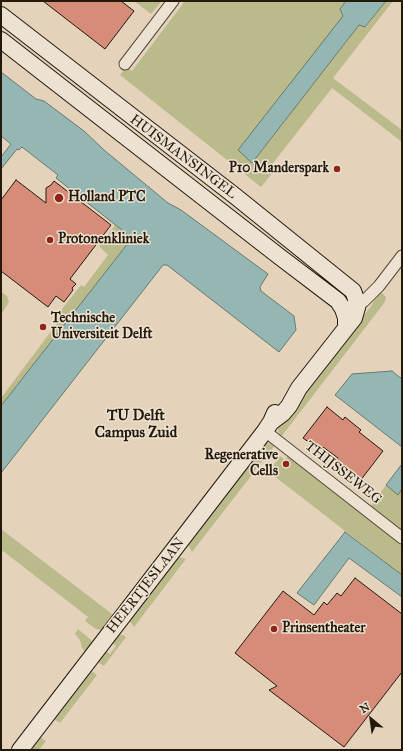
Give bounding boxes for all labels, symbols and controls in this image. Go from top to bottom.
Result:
street label: HUISMANSINGEL [126,111,240,203]
place label: P10 Manderspark [229,161,329,177]
marker: P10 Manderspark [332,164,342,174]
place label: Holland PTC [68,190,145,206]
marker: Holland PTC [53,192,65,204]
place label: Protonenkliniek [58,232,149,248]
marker: Protonenkliniek [45,235,55,245]
place label: Technische Universiteit Delft [51,311,152,344]
marker: Technische Universiteit Delft [38,322,48,332]
district label: TU Delft Campus Zuid [95,407,177,442]
street label: THIJSSEWEG [301,438,385,508]
place label: Regenerative Cells [204,448,278,480]
marker: Regenerative Cells [281,459,291,469]
street label: HEERTJESLAAN [103,535,189,637]
place label: Prinsentheater [282,621,366,637]
marker: Prinsentheater [269,624,279,634]
north arrow [351,699,391,739]
text: N [358,700,372,716]

